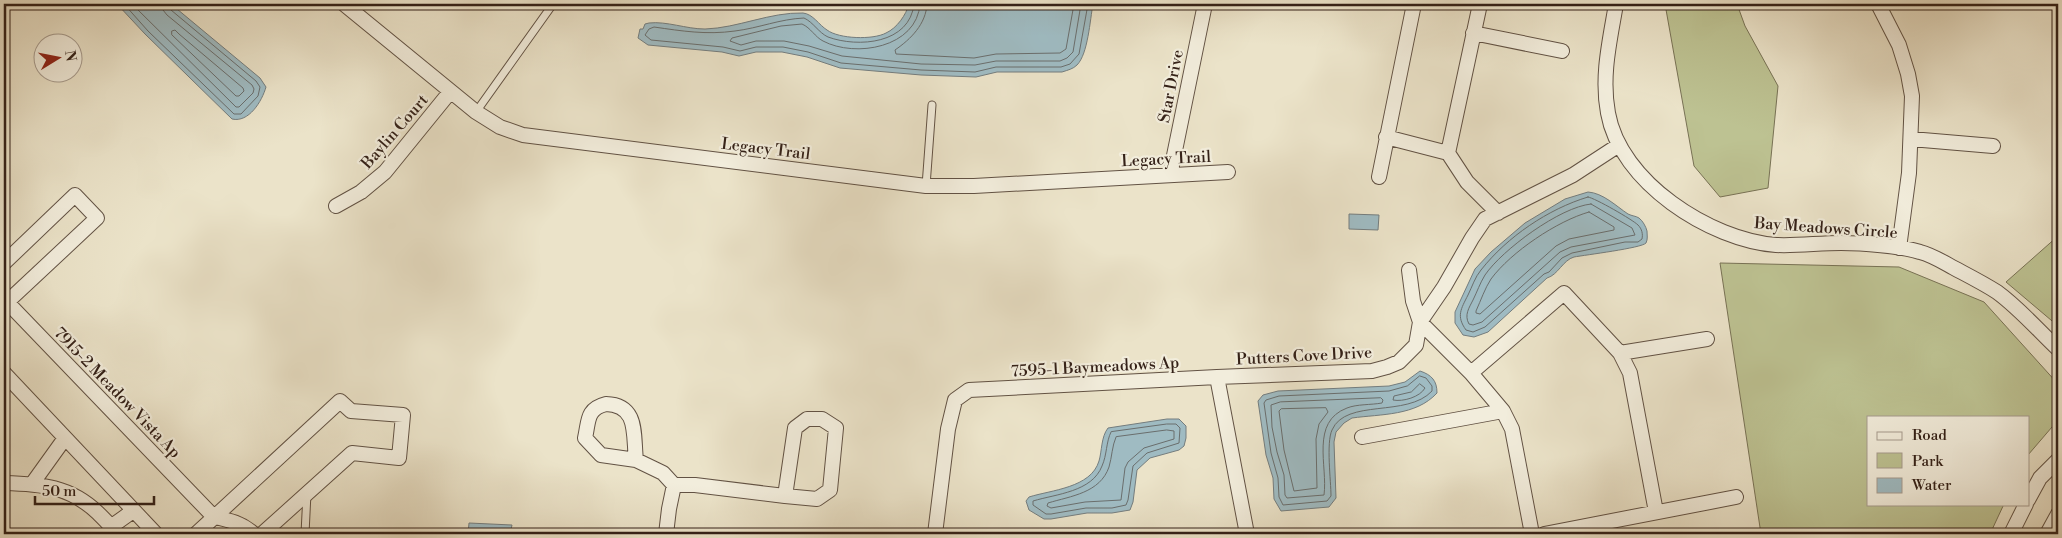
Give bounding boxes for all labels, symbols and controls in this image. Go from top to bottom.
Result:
north arrow [32,32,82,82]
street label: Star Drive [1154,48,1188,124]
text: N [60,49,80,63]
street label: Baylin Court [356,90,433,174]
street label: Legacy Trail [720,134,812,164]
street label: Legacy Trail [1121,147,1212,171]
street label: Bay Meadows Circle [1753,213,1898,243]
street label: 7915-2 Meadow Vista Ap [50,323,185,462]
street label: Putters Cove Drive [1236,342,1373,370]
street label: 7595-1 Baymeadows Ap [1010,353,1180,381]
legend [1867,416,2030,506]
text: Road [1912,426,1947,445]
text: Park [1912,452,1944,471]
scale bar [35,473,154,505]
text: Water [1911,476,1952,495]
text: 50 m [42,482,76,501]

